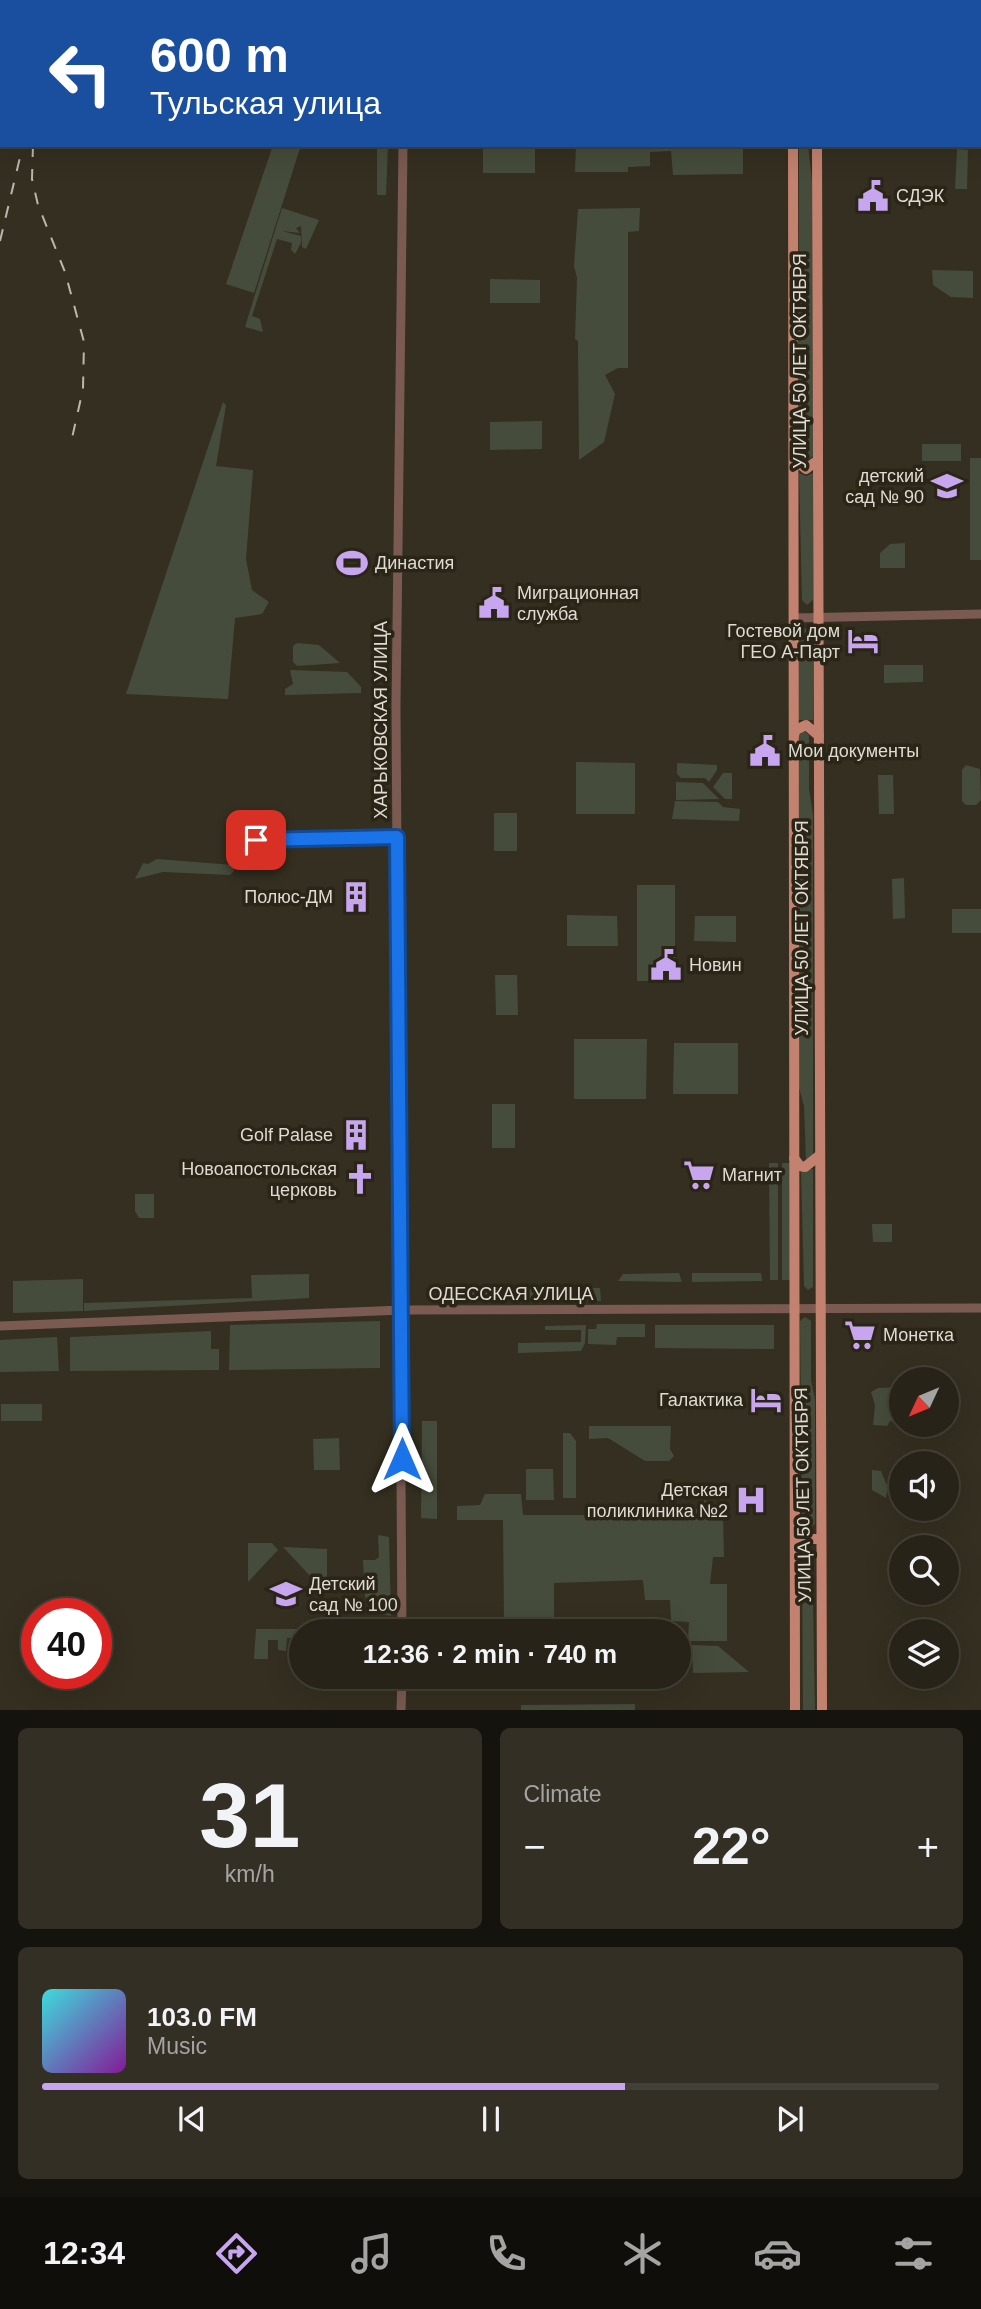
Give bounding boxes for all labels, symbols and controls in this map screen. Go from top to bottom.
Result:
icon: left [35,28,126,119]
text: 600 m [150,28,289,82]
text: Тульская улица [150,85,381,121]
public building icon: СДЭК [856,179,890,213]
place label: СДЭК [896,186,945,206]
street label: УЛИЦА 50 ЛЕТ ОКТЯБРЯ [790,253,810,469]
place label: детский сад № 90 [845,466,924,507]
school or university icon: детский сад № 90 [930,469,964,503]
sports icon: Династия [335,546,369,580]
place label: Династия [375,553,454,573]
place label: Миграционная служба [517,583,639,624]
public building icon: Миграционная служба [477,586,511,620]
street label: ХАРЬКОВСКАЯ УЛИЦА [371,621,391,819]
place label: Гостевой дом ГЕО А-Парт [727,621,840,662]
hotel icon: Гостевой дом ГЕО А-Парт [846,624,880,658]
public building icon: Мои документы [748,734,782,768]
place label: Мои документы [788,741,919,761]
pin [226,810,286,870]
street label: УЛИЦА 50 ЛЕТ ОКТЯБРЯ [792,820,812,1036]
icon: arrive [237,821,275,859]
building icon: Полюс-ДМ [339,880,373,914]
place label: Полюс-ДМ [244,887,333,907]
public building icon: Новин [649,948,683,982]
place label: Новин [689,955,742,975]
building icon: Golf Palase [339,1118,373,1152]
place label: Golf Palase [240,1125,333,1145]
supermarket icon: Магнит [682,1158,716,1192]
place label: Новоапостольская церковь [181,1159,337,1200]
church icon: Новоапостольская церковь [343,1162,377,1196]
place label: Магнит [722,1165,782,1185]
street label: ОДЕССКАЯ УЛИЦА [428,1284,594,1304]
supermarket icon: Монетка [843,1318,877,1352]
place label: Монетка [883,1325,955,1345]
north arrow [889,1367,959,1437]
map controls [889,1367,959,1689]
hotel icon: Галактика [749,1383,783,1417]
street label: УЛИЦА 50 ЛЕТ ОКТЯБРЯ [791,1387,815,1603]
place label: Галактика [659,1390,744,1410]
position arrow [365,1422,439,1496]
button: sound [889,1451,959,1521]
place label: Детская поликлиника №2 [587,1480,728,1521]
hospital icon: Детская поликлиника №2 [734,1483,768,1517]
button: search [889,1535,959,1605]
place label: Детский сад № 100 [309,1574,398,1615]
school or university icon: Детский сад № 100 [269,1577,303,1611]
speed limit sign: 40 [21,1598,112,1689]
button: layers [889,1619,959,1689]
text: 12:36 · 2 min · 740 m [363,1639,617,1669]
text: 31 [199,1765,300,1866]
text: Climate [524,1781,601,1807]
text: 22° [692,1817,771,1875]
text: − [524,1826,546,1868]
text: + [917,1826,939,1868]
text: km/h [225,1861,275,1887]
text: 103.0 FM [147,2002,257,2032]
text: Music [147,2033,207,2059]
icon: previous [173,2100,211,2138]
icon: pause [472,2100,510,2138]
icon: next [771,2100,809,2138]
icon: directions [212,2229,261,2278]
icon: music [347,2229,396,2278]
icon: phone [482,2229,531,2278]
icon: climate [618,2229,667,2278]
icon: car [753,2229,802,2278]
icon: filters [889,2229,938,2278]
text: 12:34 [43,2235,125,2271]

